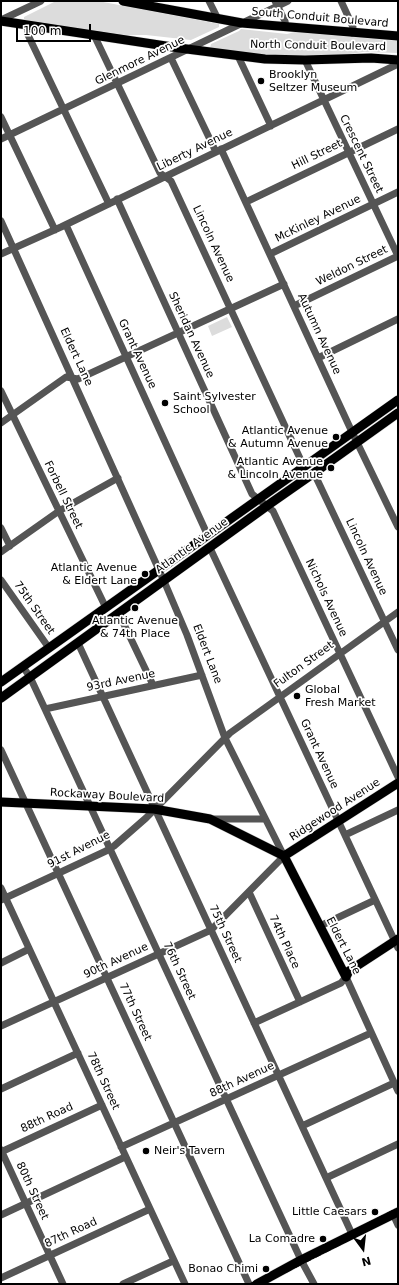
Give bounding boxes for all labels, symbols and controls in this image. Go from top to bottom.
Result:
street label: South Conduit Boulevard [251,5,389,31]
scale bar [18,16,93,42]
text: 100 m [23,24,61,38]
street label: Glenmore Avenue [93,34,187,88]
street label: North Conduit Boulevard [250,38,386,54]
place label: Brooklyn Seltzer Museum [269,68,357,94]
marker: Brooklyn Seltzer Museum [256,76,266,86]
street label: Crescent Street [336,113,386,195]
street label: Liberty Avenue [155,126,235,174]
street label: Hill Street [290,137,344,173]
street label: McKinley Avenue [273,193,363,245]
street label: Lincoln Avenue [189,203,237,285]
street label: Weldon Street [314,243,390,289]
street label: Sheridan Avenue [165,290,217,380]
street label: Autumn Avenue [294,291,344,377]
street label: Grant Avenue [115,317,159,391]
street label: Eldert Lane [57,326,95,388]
place label: Saint Sylvester School [173,390,256,416]
marker: Saint Sylvester School [160,398,170,408]
place label: Atlantic Avenue & Autumn Avenue [228,424,328,450]
marker: Atlantic Avenue & Autumn Avenue [331,432,341,442]
place label: Atlantic Avenue & Lincoln Avenue [228,455,323,481]
street label: Forbell Street [41,459,85,531]
marker: Atlantic Avenue & Lincoln Avenue [326,463,336,473]
street label: Atlantic Avenue [153,515,231,577]
street label: Lincoln Avenue [342,516,390,598]
street label: Nichols Avenue [302,557,350,639]
place label: Atlantic Avenue & Eldert Lane [51,561,137,587]
marker: Atlantic Avenue & Eldert Lane [140,569,150,579]
street label: 75th Street [11,579,57,637]
marker: Atlantic Avenue & 74th Place [130,603,140,613]
place label: Atlantic Avenue & 74th Place [92,614,178,640]
street label: Eldert Lane [190,622,224,686]
street label: Fulton Street [272,639,336,691]
street label: 93rd Avenue [86,667,156,695]
place label: Global Fresh Market [305,683,376,709]
marker: Global Fresh Market [292,691,302,701]
street label: Grant Avenue [297,717,341,791]
street label: Ridgewood Avenue [287,776,383,844]
street label: Rockaway Boulevard [50,786,164,806]
street label: 91st Avenue [46,829,112,871]
street label: 75th Street [206,903,244,965]
street label: 74th Place [266,913,302,971]
street label: Eldert Lane [323,915,363,977]
street label: 90th Avenue [82,940,150,982]
street label: 76th Street [160,940,198,1002]
street label: 77th Street [116,981,154,1043]
street label: 78th Street [84,1050,122,1112]
street label: 88th Avenue [208,1059,276,1101]
street label: 88th Road [19,1100,75,1136]
place label: Neir's Tavern [154,1144,225,1158]
marker: Neir's Tavern [141,1146,151,1156]
street label: 80th Street [13,1160,51,1222]
place label: Little Caesars [292,1205,367,1219]
marker: Little Caesars [370,1207,380,1217]
street label: 87th Road [43,1215,99,1251]
north arrow [343,1229,383,1269]
place label: La Comadre [249,1232,315,1246]
marker: La Comadre [318,1234,328,1244]
text: N [360,1254,372,1269]
place label: Bonao Chimi [188,1262,258,1276]
marker: Bonao Chimi [261,1264,271,1274]

